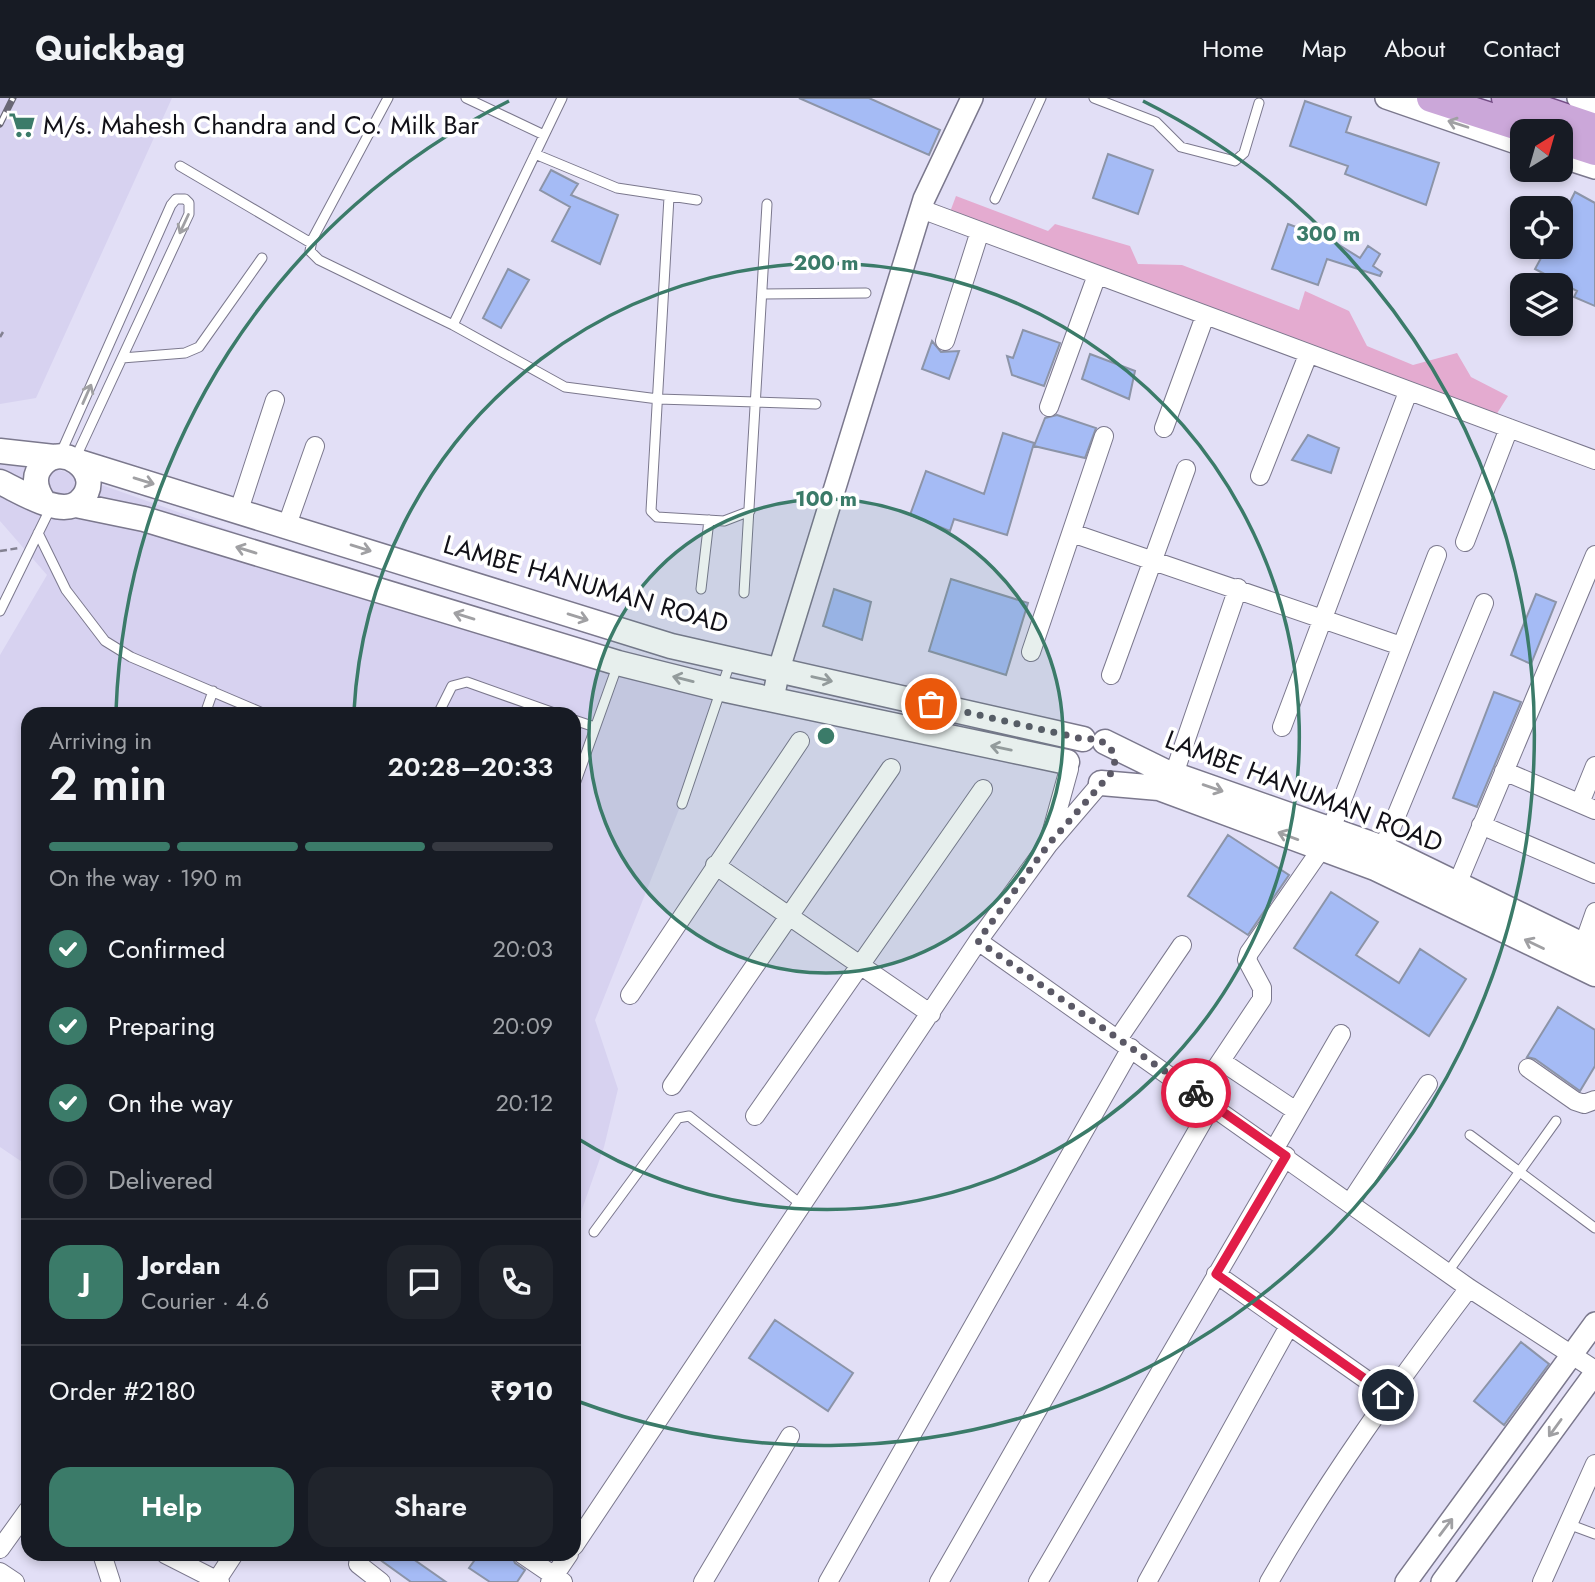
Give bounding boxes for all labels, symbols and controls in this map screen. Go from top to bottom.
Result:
text: Quickbag [35,25,185,72]
text: Home [1202,31,1264,66]
text: Map [1302,31,1346,66]
text: About [1384,31,1445,66]
text: Contact [1483,31,1560,66]
place label: M/s. Mahesh Chandra and Co. Milk Bar [43,106,479,144]
supermarket icon: M/s. Mahesh Chandra and Co. Milk Bar [7,110,37,140]
one-way arrow [1447,117,1469,129]
north arrow [1510,119,1573,182]
map controls [1510,119,1573,336]
button: locate [1510,196,1573,259]
one-way arrow [176,214,189,235]
text: 300 m [1296,219,1360,249]
text: 200 m [793,248,859,278]
button: layers [1510,273,1573,336]
one-way arrow [81,384,94,405]
one-way arrow [133,476,155,489]
text: 100 m [795,484,857,514]
street label: LAMBE HANUMAN ROAD [439,525,733,643]
one-way arrow [235,543,257,556]
one-way arrow [350,543,372,556]
one-way arrow [453,609,475,622]
one-way arrow [567,611,589,624]
one-way arrow [672,672,694,685]
one-way arrow [810,673,833,686]
pin [901,674,961,734]
icon: bag [912,685,950,723]
street label: LAMBE HANUMAN ROAD [1160,720,1448,862]
text: Arriving in [49,724,152,758]
centre of rings [814,724,838,748]
one-way arrow [990,740,1013,754]
text: 20:28–20:33 [387,748,553,786]
text: 2 min [49,751,167,817]
one-way arrow [1202,782,1224,795]
one-way arrow [1278,828,1300,841]
text: On the way · 190 m [49,861,242,895]
icon: check [49,930,87,968]
text: Confirmed [108,930,225,968]
text: 20:03 [493,932,553,966]
one-way arrow [1524,937,1545,950]
icon: check [49,1007,87,1045]
text: Preparing [108,1007,215,1045]
text: 20:09 [492,1009,553,1043]
courier [1161,1058,1231,1128]
icon: bike [1177,1074,1215,1112]
icon: check [49,1084,87,1122]
text: On the way [108,1084,233,1122]
text: 20:12 [496,1086,553,1120]
text: Delivered [108,1161,213,1199]
button: chat [387,1245,461,1319]
button: phone [479,1245,553,1319]
text: Jordan [141,1246,221,1284]
text: J [82,1263,90,1301]
text: Courier · 4.6 [141,1284,269,1318]
pin [1358,1365,1418,1425]
text: Order #2180 [49,1372,195,1410]
text: ₹910 [490,1372,553,1410]
icon: home [1369,1376,1407,1414]
one-way arrow [1547,1418,1562,1437]
button: Help [49,1467,294,1547]
button: Share [308,1467,553,1547]
one-way arrow [1439,1518,1454,1537]

